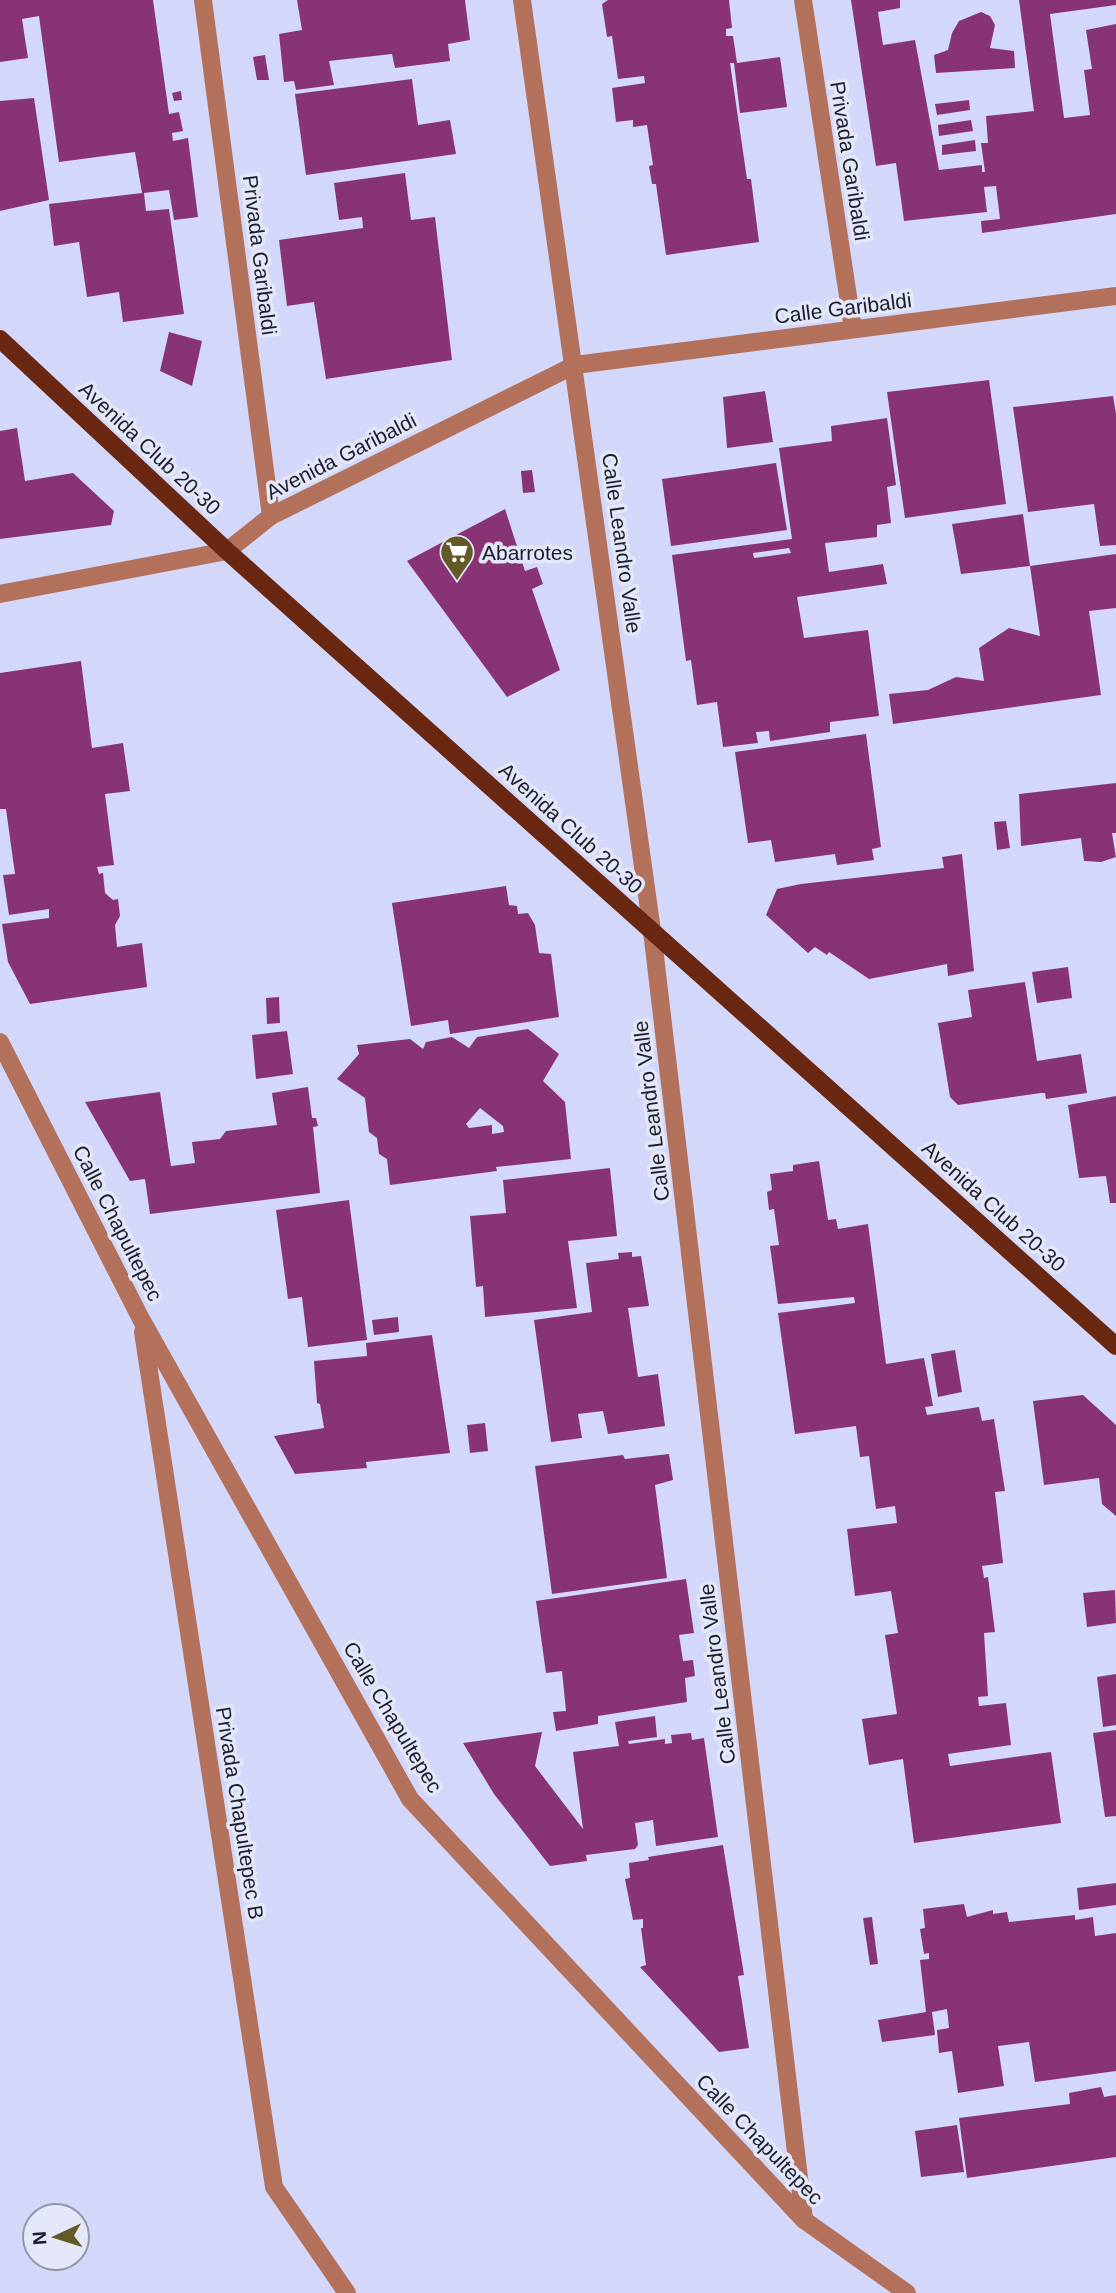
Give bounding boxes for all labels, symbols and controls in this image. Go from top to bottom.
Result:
street label: Privada Garibaldi [826,80,874,242]
street label: Privada Garibaldi [239,174,281,336]
street label: Calle Garibaldi [773,288,913,328]
street label: Avenida Club 20-30 [75,377,225,519]
street label: Avenida Garibaldi [262,408,420,504]
street label: Calle Leandro Valle [598,451,646,635]
supermarket icon: Abarrotes [438,533,476,582]
place label: Abarrotes [482,541,573,564]
street label: Avenida Club 20-30 [495,758,647,898]
street label: Calle Leandro Valle [629,1019,673,1203]
street label: Avenida Club 20-30 [918,1136,1070,1276]
street label: Calle Chapultepec [69,1141,167,1305]
street label: Calle Leandro Valle [695,1582,739,1766]
street label: Calle Chapultepec [339,1638,447,1796]
street label: Privada Chapultepec B [212,1705,268,1921]
street label: Calle Chapultepec [692,2069,828,2209]
north arrow [21,2202,91,2272]
text: N [29,2231,50,2246]

